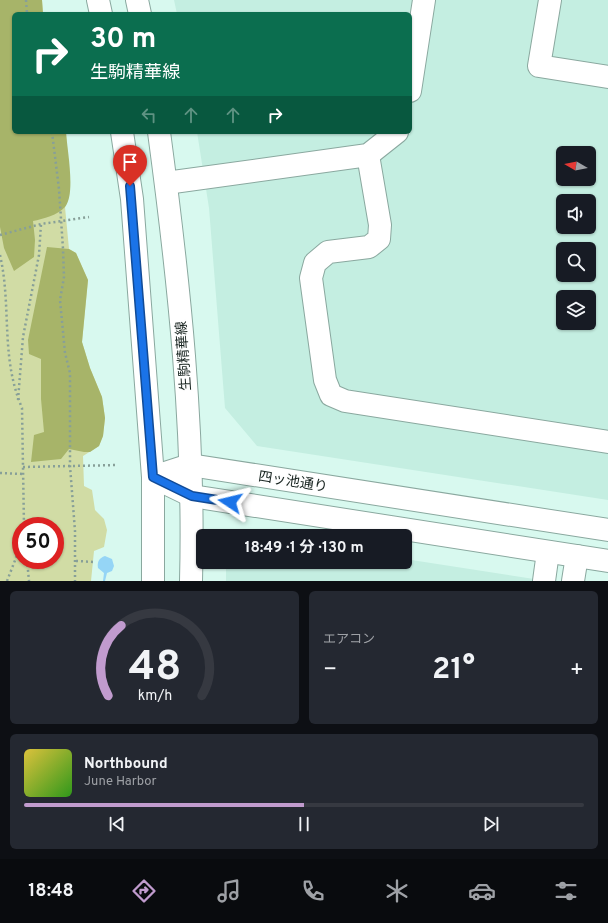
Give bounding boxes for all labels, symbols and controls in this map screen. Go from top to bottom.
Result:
text: 30 m [90,22,156,58]
icon: right [24,28,76,80]
text: 生駒精華線 [90,62,180,85]
icon: left [138,104,160,126]
icon: ahead [180,104,202,126]
icon: ahead [222,104,244,126]
icon: right [264,104,286,126]
pin [113,145,147,186]
north arrow [556,146,596,186]
map controls [556,146,596,330]
icon: arrive [119,151,141,173]
button: sound [556,194,596,234]
button: search [556,242,596,282]
button: layers [556,290,596,330]
street label: 生駒精華線 [173,320,195,391]
street label: 四ッ池通り [257,469,329,496]
position arrow [209,481,251,523]
speed limit sign: 50 [12,517,64,569]
text: 18:49 · 1 分 · 130 m [244,539,364,558]
text: エアコン [323,632,375,648]
text: 48 [128,641,181,694]
text: 21° [432,652,475,689]
text: − [323,657,337,684]
text: + [570,657,584,684]
text: km/h [137,686,172,704]
text: Northbound [84,755,168,774]
text: June Harbor [84,774,157,790]
icon: previous [106,813,128,835]
icon: pause [293,813,315,835]
icon: next [480,813,502,835]
icon: directions [130,877,158,905]
icon: music [215,877,243,905]
icon: phone [299,877,327,905]
icon: climate [383,877,411,905]
icon: car [468,877,496,905]
icon: filters [552,877,580,905]
text: 18:48 [28,880,74,903]

